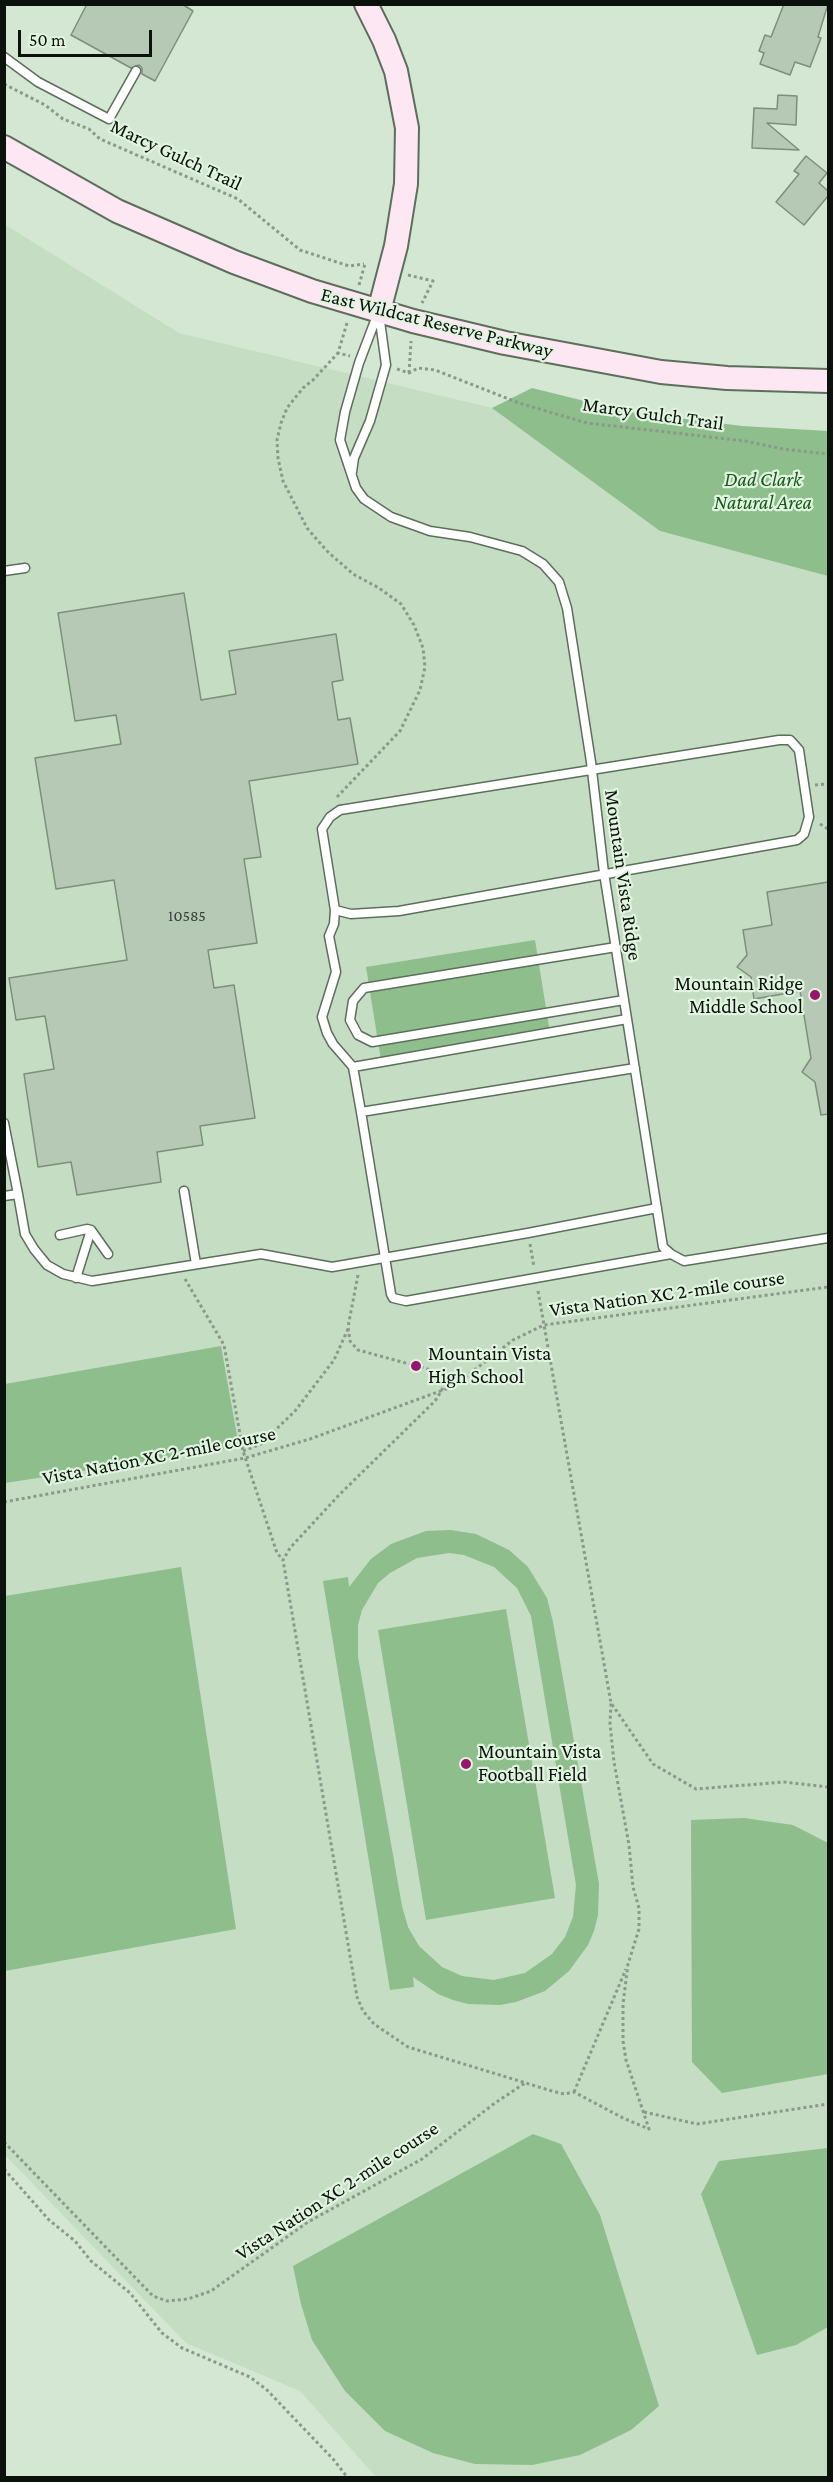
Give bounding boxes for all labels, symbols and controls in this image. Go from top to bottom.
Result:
scale bar [21,18,154,56]
text: 50 m [29,30,66,50]
street label: Marcy Gulch Trail [106,114,246,196]
street label: East Wildcat Reserve Parkway [318,283,556,363]
street label: Marcy Gulch Trail [581,392,725,436]
park label: Dad Clark Natural Area [714,468,812,515]
street label: Mountain Vista Ridge [599,788,647,962]
house number: 10585 [168,906,206,926]
place label: Mountain Ridge Middle School [674,972,803,1019]
marker: Mountain Ridge Middle School [808,988,822,1002]
street label: Vista Nation XC 2-mile course [548,1266,786,1322]
place label: Mountain Vista High School [428,1342,551,1389]
marker: Mountain Vista High School [409,1359,423,1373]
street label: Vista Nation XC 2-mile course [40,1422,278,1490]
place label: Mountain Vista Football Field [478,1740,601,1787]
marker: Mountain Vista Football Field [459,1757,473,1771]
street label: Vista Nation XC 2-mile course [231,2116,443,2266]

